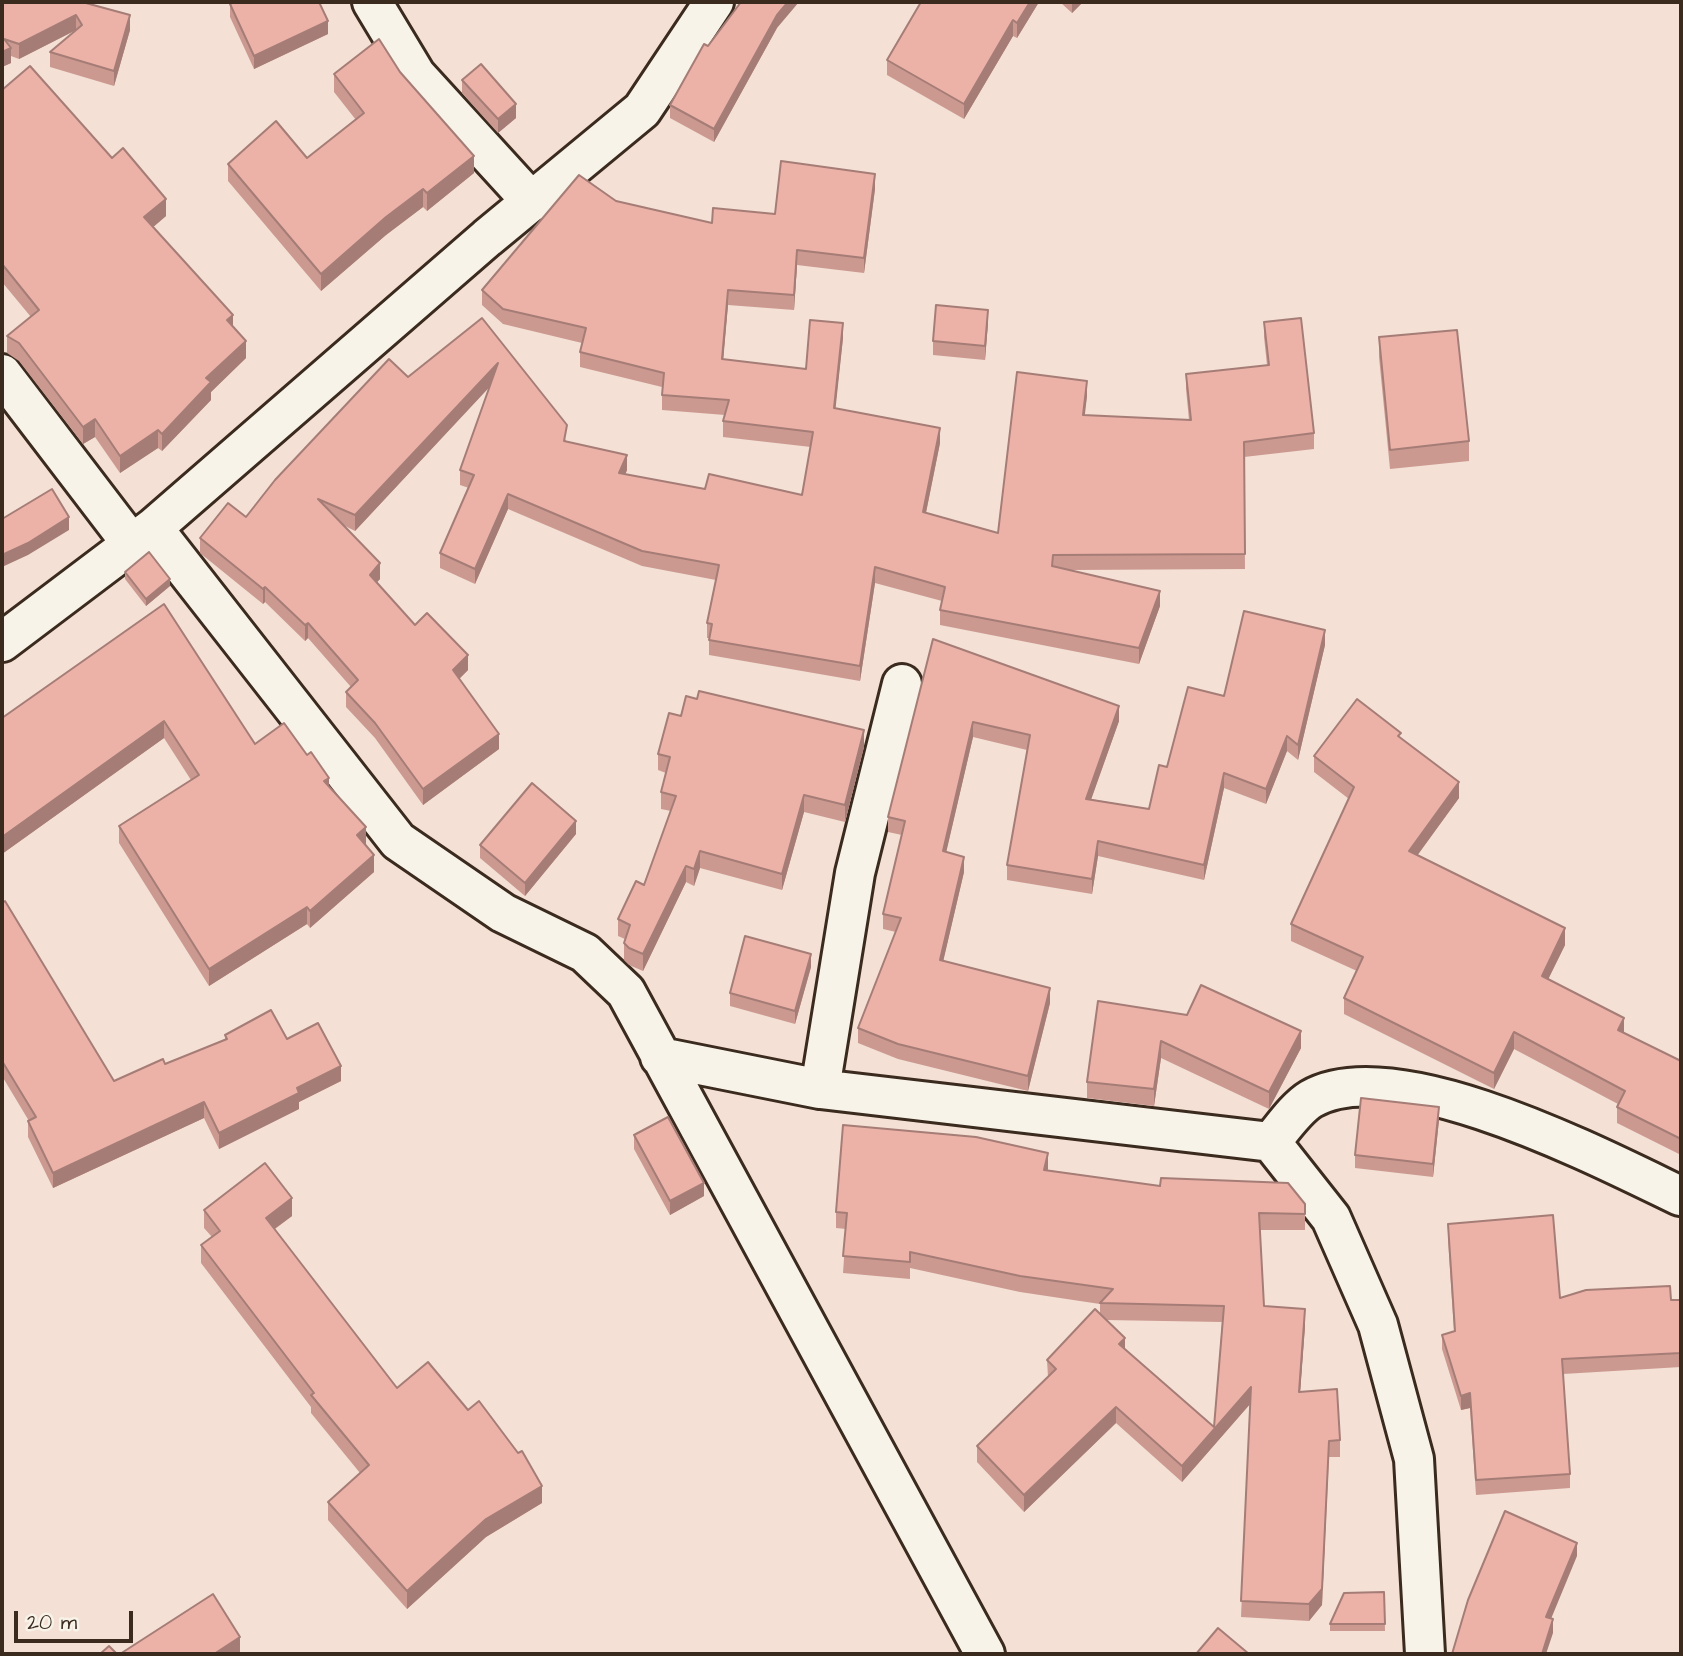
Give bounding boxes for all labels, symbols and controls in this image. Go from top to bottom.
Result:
scale bar [18,1596,136,1640]
text: 20 m [27,1608,77,1637]

